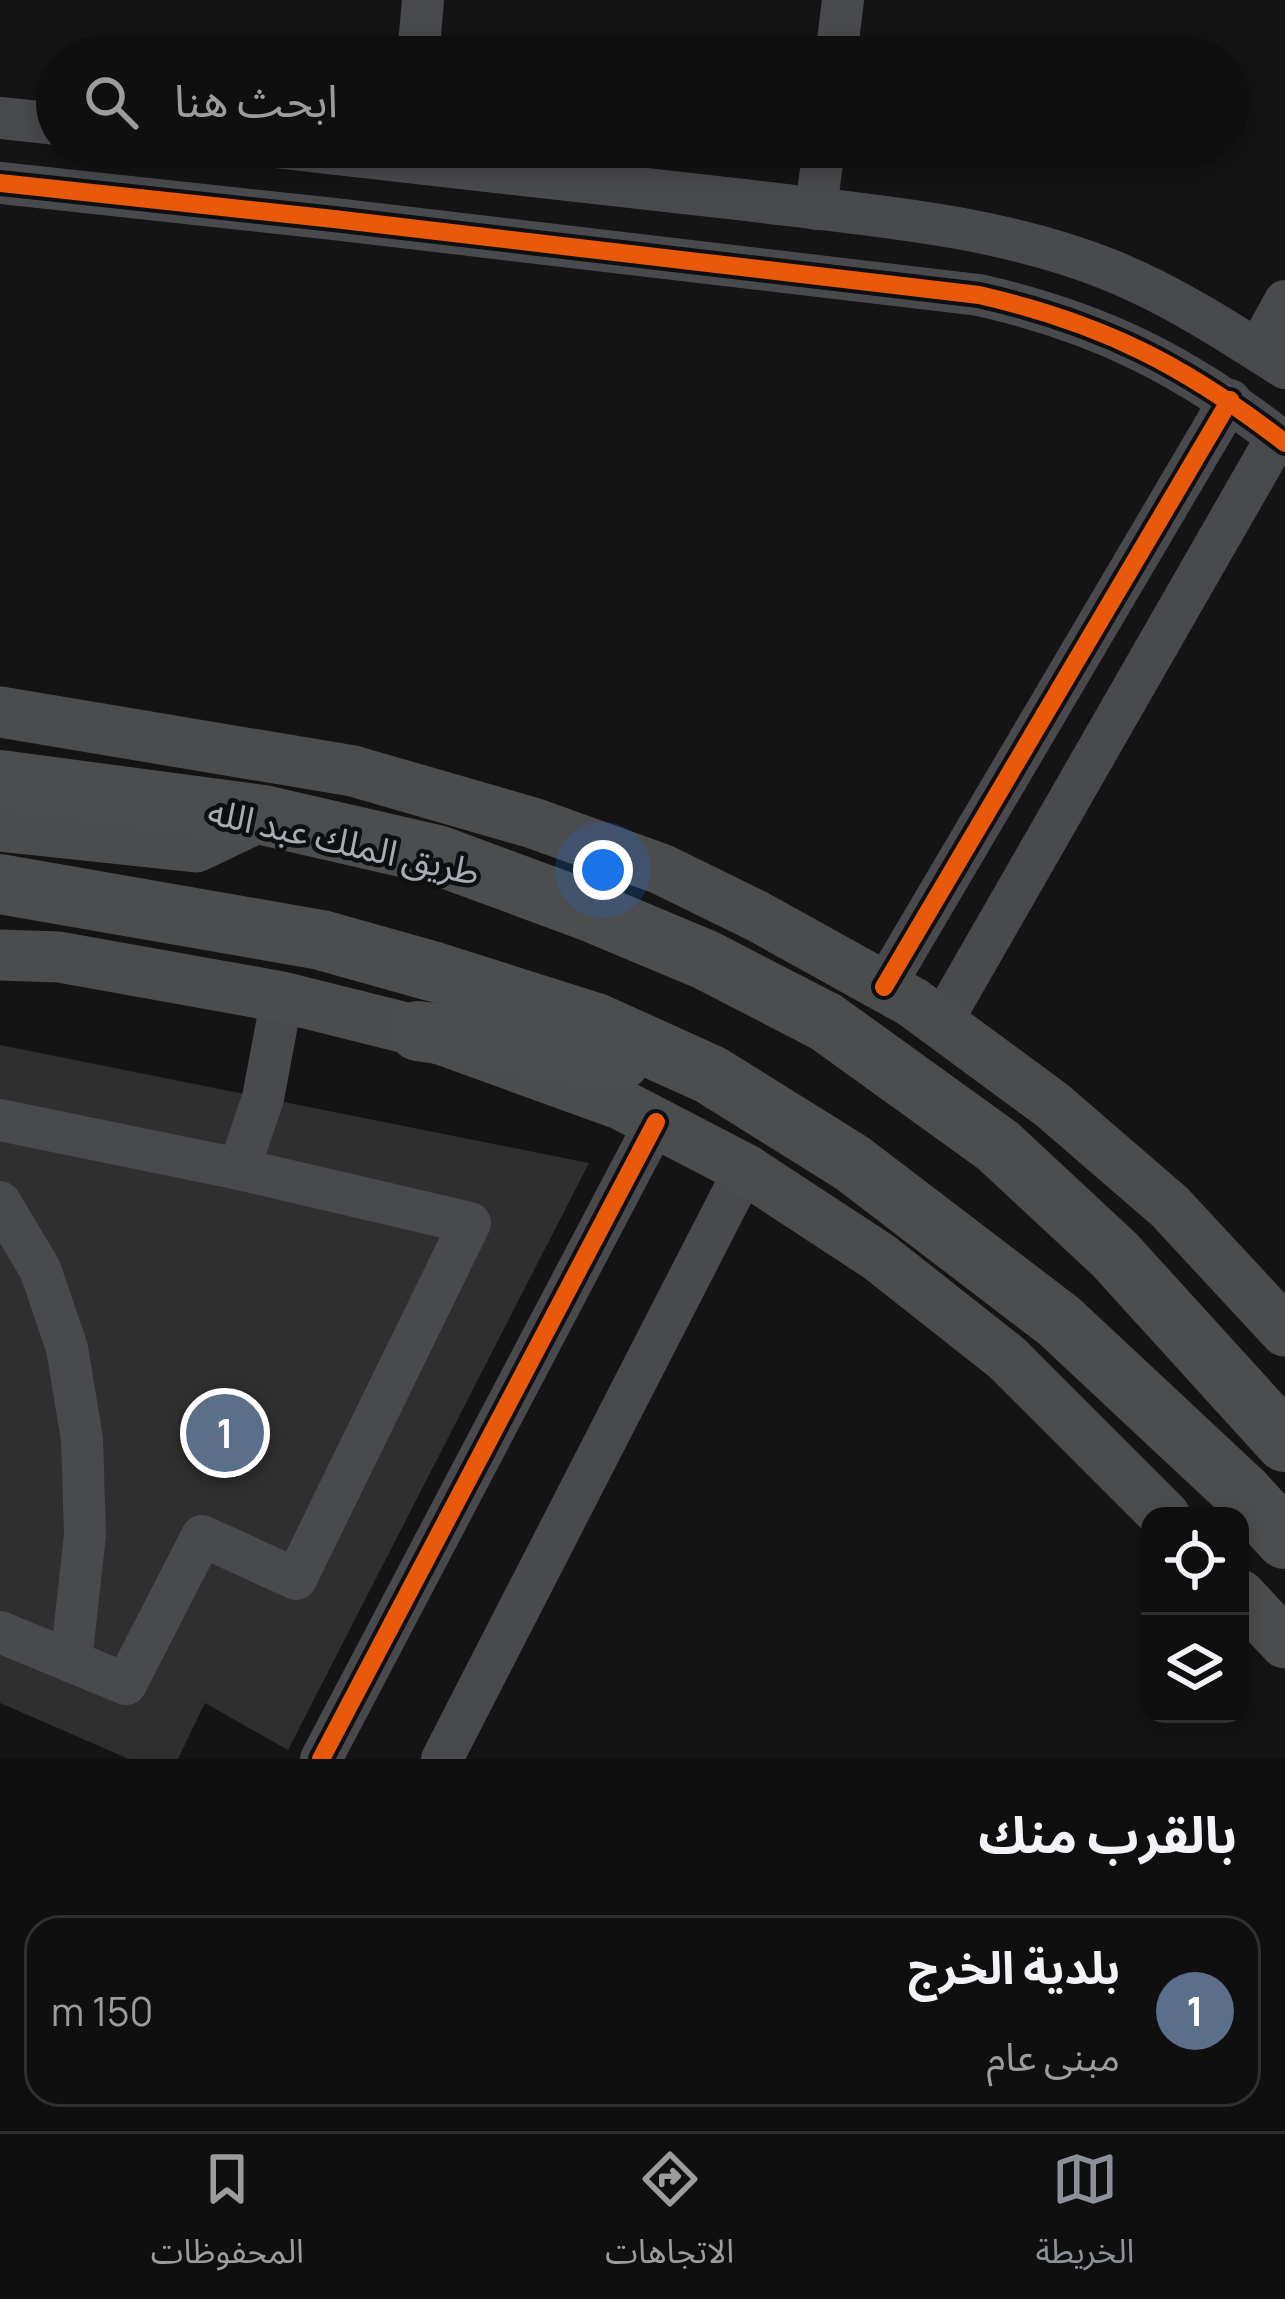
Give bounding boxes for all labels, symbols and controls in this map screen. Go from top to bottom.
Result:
search box [36,36,1249,168]
icon: search [78,69,144,135]
text: ابحث هنا [174,69,338,131]
street label: طريق الملك عبد الله [203,786,485,896]
your location [573,840,633,900]
pin: 1 [186,1388,264,1478]
map controls [1141,1507,1249,1723]
button: locate [1141,1507,1249,1615]
button: layers [1141,1615,1249,1723]
text: بالقرب منك [978,1799,1237,1868]
text: بلدية الخرج [908,1936,1120,1998]
text: 150 m [51,1984,153,2038]
text: 1 [1186,1984,1204,2038]
text: مبنى عام [986,2029,1120,2083]
tab: المحفوظات [151,2146,304,2287]
tab: الاتجاهات [605,2146,734,2287]
tab: الخريطة [1035,2146,1134,2287]

